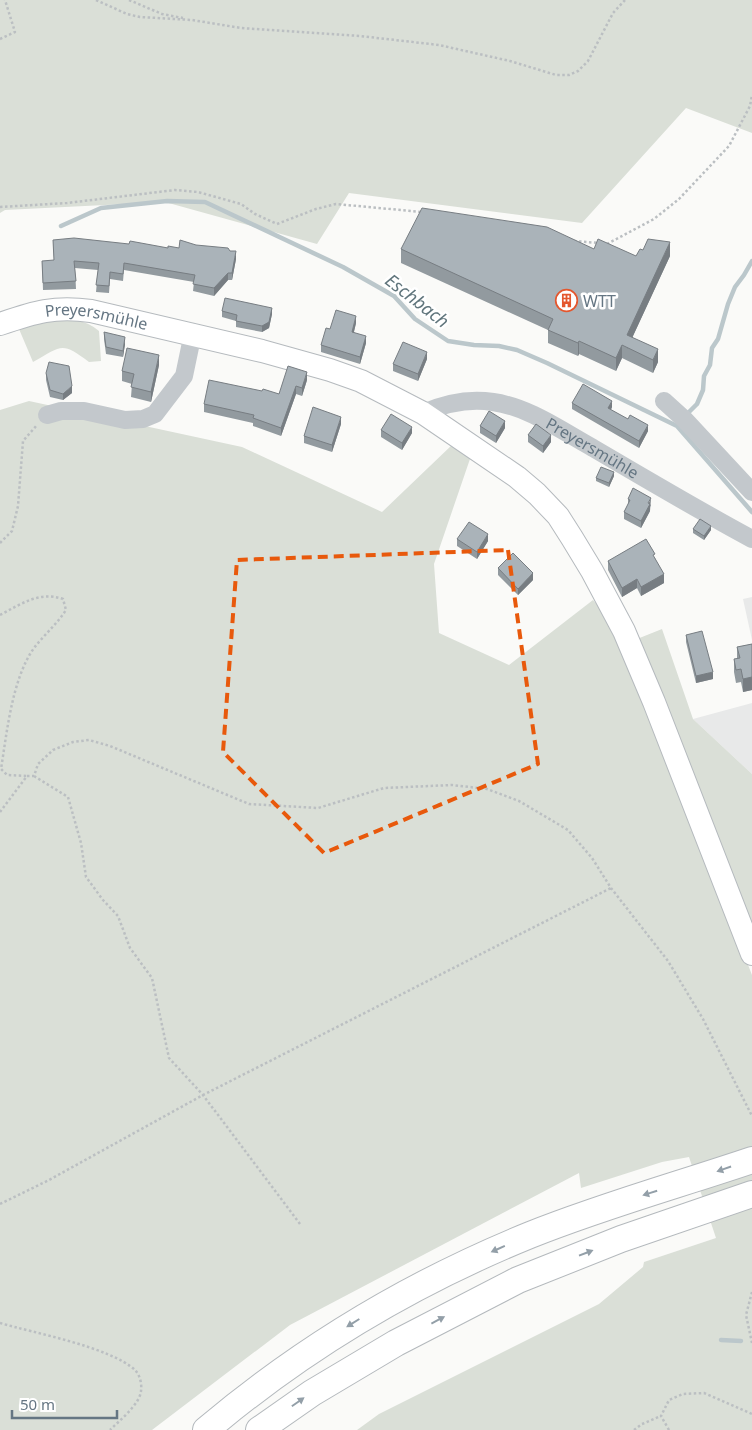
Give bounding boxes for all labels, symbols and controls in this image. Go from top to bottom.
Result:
water label: Eschbach [381,268,454,333]
building icon: WTT [555,289,579,313]
place label: WTT [583,290,616,312]
street label: Preyersmühle [44,298,150,335]
street label: Preyersmühle [542,412,643,484]
one-way arrow [717,1166,732,1174]
one-way arrow [642,1189,657,1197]
one-way arrow [491,1246,505,1254]
one-way arrow [579,1248,593,1256]
one-way arrow [431,1316,446,1324]
one-way arrow [346,1319,360,1328]
scale bar [12,1388,118,1420]
text: 50 m [20,1394,55,1414]
one-way arrow [292,1397,305,1407]

